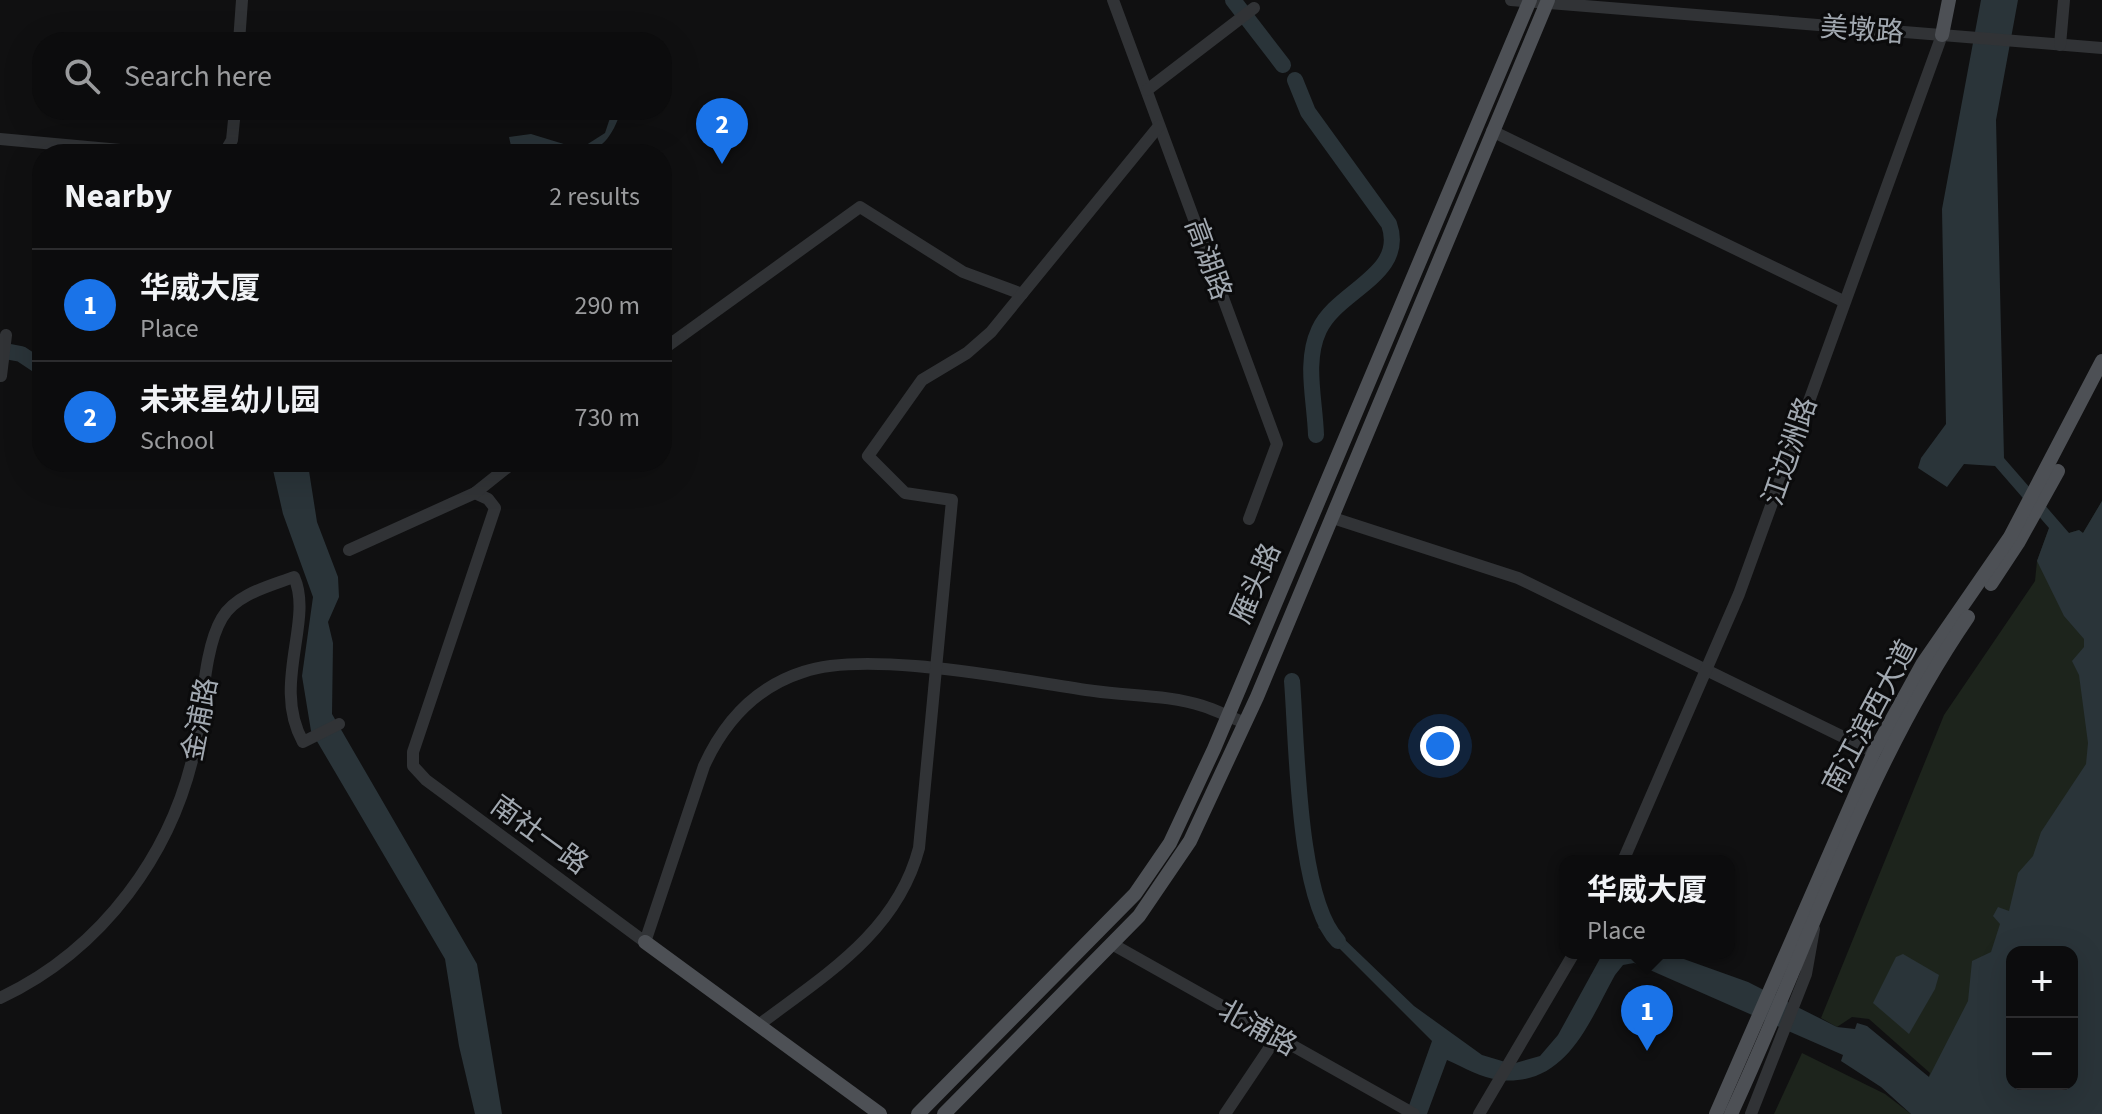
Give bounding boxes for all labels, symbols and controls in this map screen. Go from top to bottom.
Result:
street label: 美墩路 [1819,7,1905,53]
search box [32,32,672,120]
icon: search [60,54,104,98]
text: Search here [124,55,272,98]
pin: 2 [696,98,748,164]
text: Nearby [64,172,172,221]
text: 2 results [549,178,640,215]
street label: 高湖路 [1175,213,1241,306]
text: 华威大厦 [140,267,260,310]
text: 1 [83,287,97,324]
text: 290 m [574,287,640,324]
text: Place [140,310,199,347]
text: 未来星幼儿园 [140,379,320,422]
street label: 江边洲路 [1753,392,1827,511]
text: 2 [83,399,97,436]
text: 730 m [574,399,640,436]
text: School [140,422,215,459]
street label: 雁头路 [1221,537,1291,630]
street label: 南江滨西大道 [1813,633,1927,800]
street label: 金浦路 [172,674,228,764]
your location [1420,726,1460,766]
street label: 南社一路 [482,786,596,884]
popup [1559,855,1735,959]
text: 华威大厦 [1587,869,1707,912]
text: Place [1587,912,1646,949]
map controls [2006,946,2078,1090]
button: + [2006,946,2078,1018]
pin: 1 [1621,985,1673,1051]
street label: 北浦路 [1211,990,1304,1066]
button: − [2006,1018,2078,1090]

